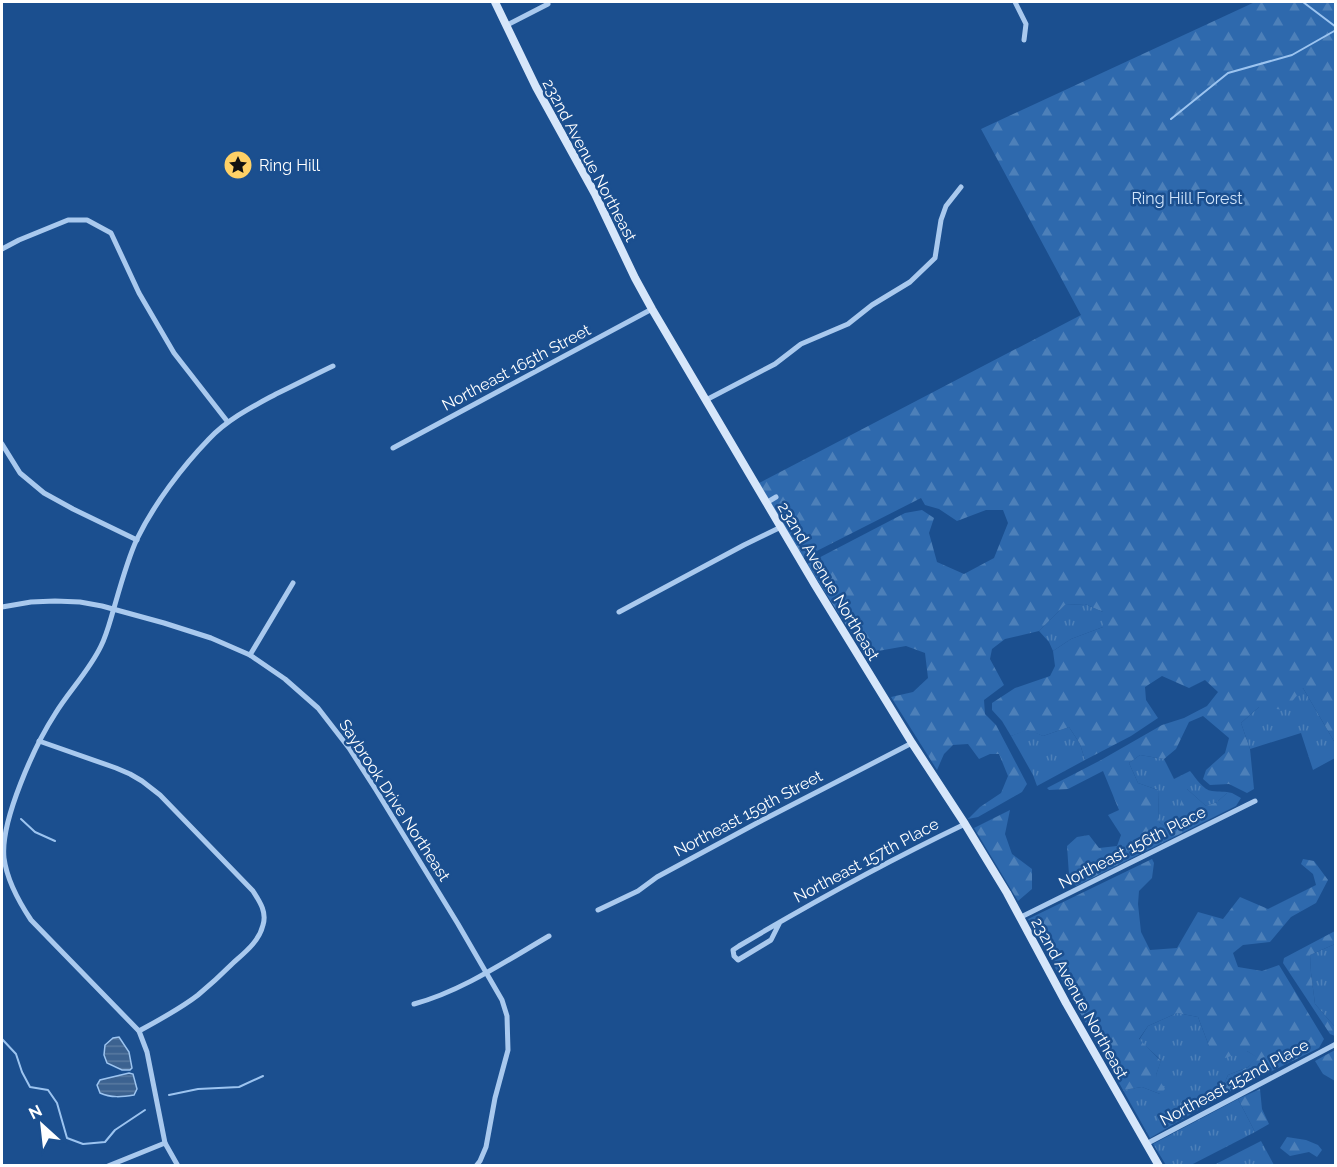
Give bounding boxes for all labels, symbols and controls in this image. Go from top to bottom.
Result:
street label: 232nd Avenue Northeast [539,76,641,245]
place icon: Ring Hill [222,149,254,181]
place label: Ring Hill [259,156,321,175]
park label: Ring Hill Forest [1131,189,1243,208]
street label: Northeast 165th Street [439,320,594,415]
street label: 232nd Avenue Northeast [774,499,884,665]
street label: Saybrook Drive Northeast [335,716,454,885]
street label: Northeast 159th Street [671,766,826,861]
street label: Northeast 156th Place [1056,802,1209,893]
street label: Northeast 157th Place [791,814,942,907]
street label: 232nd Avenue Northeast [1027,914,1132,1083]
street label: Northeast 152nd Place [1157,1035,1312,1130]
north arrow [12,1095,72,1155]
text: N [26,1101,45,1123]

